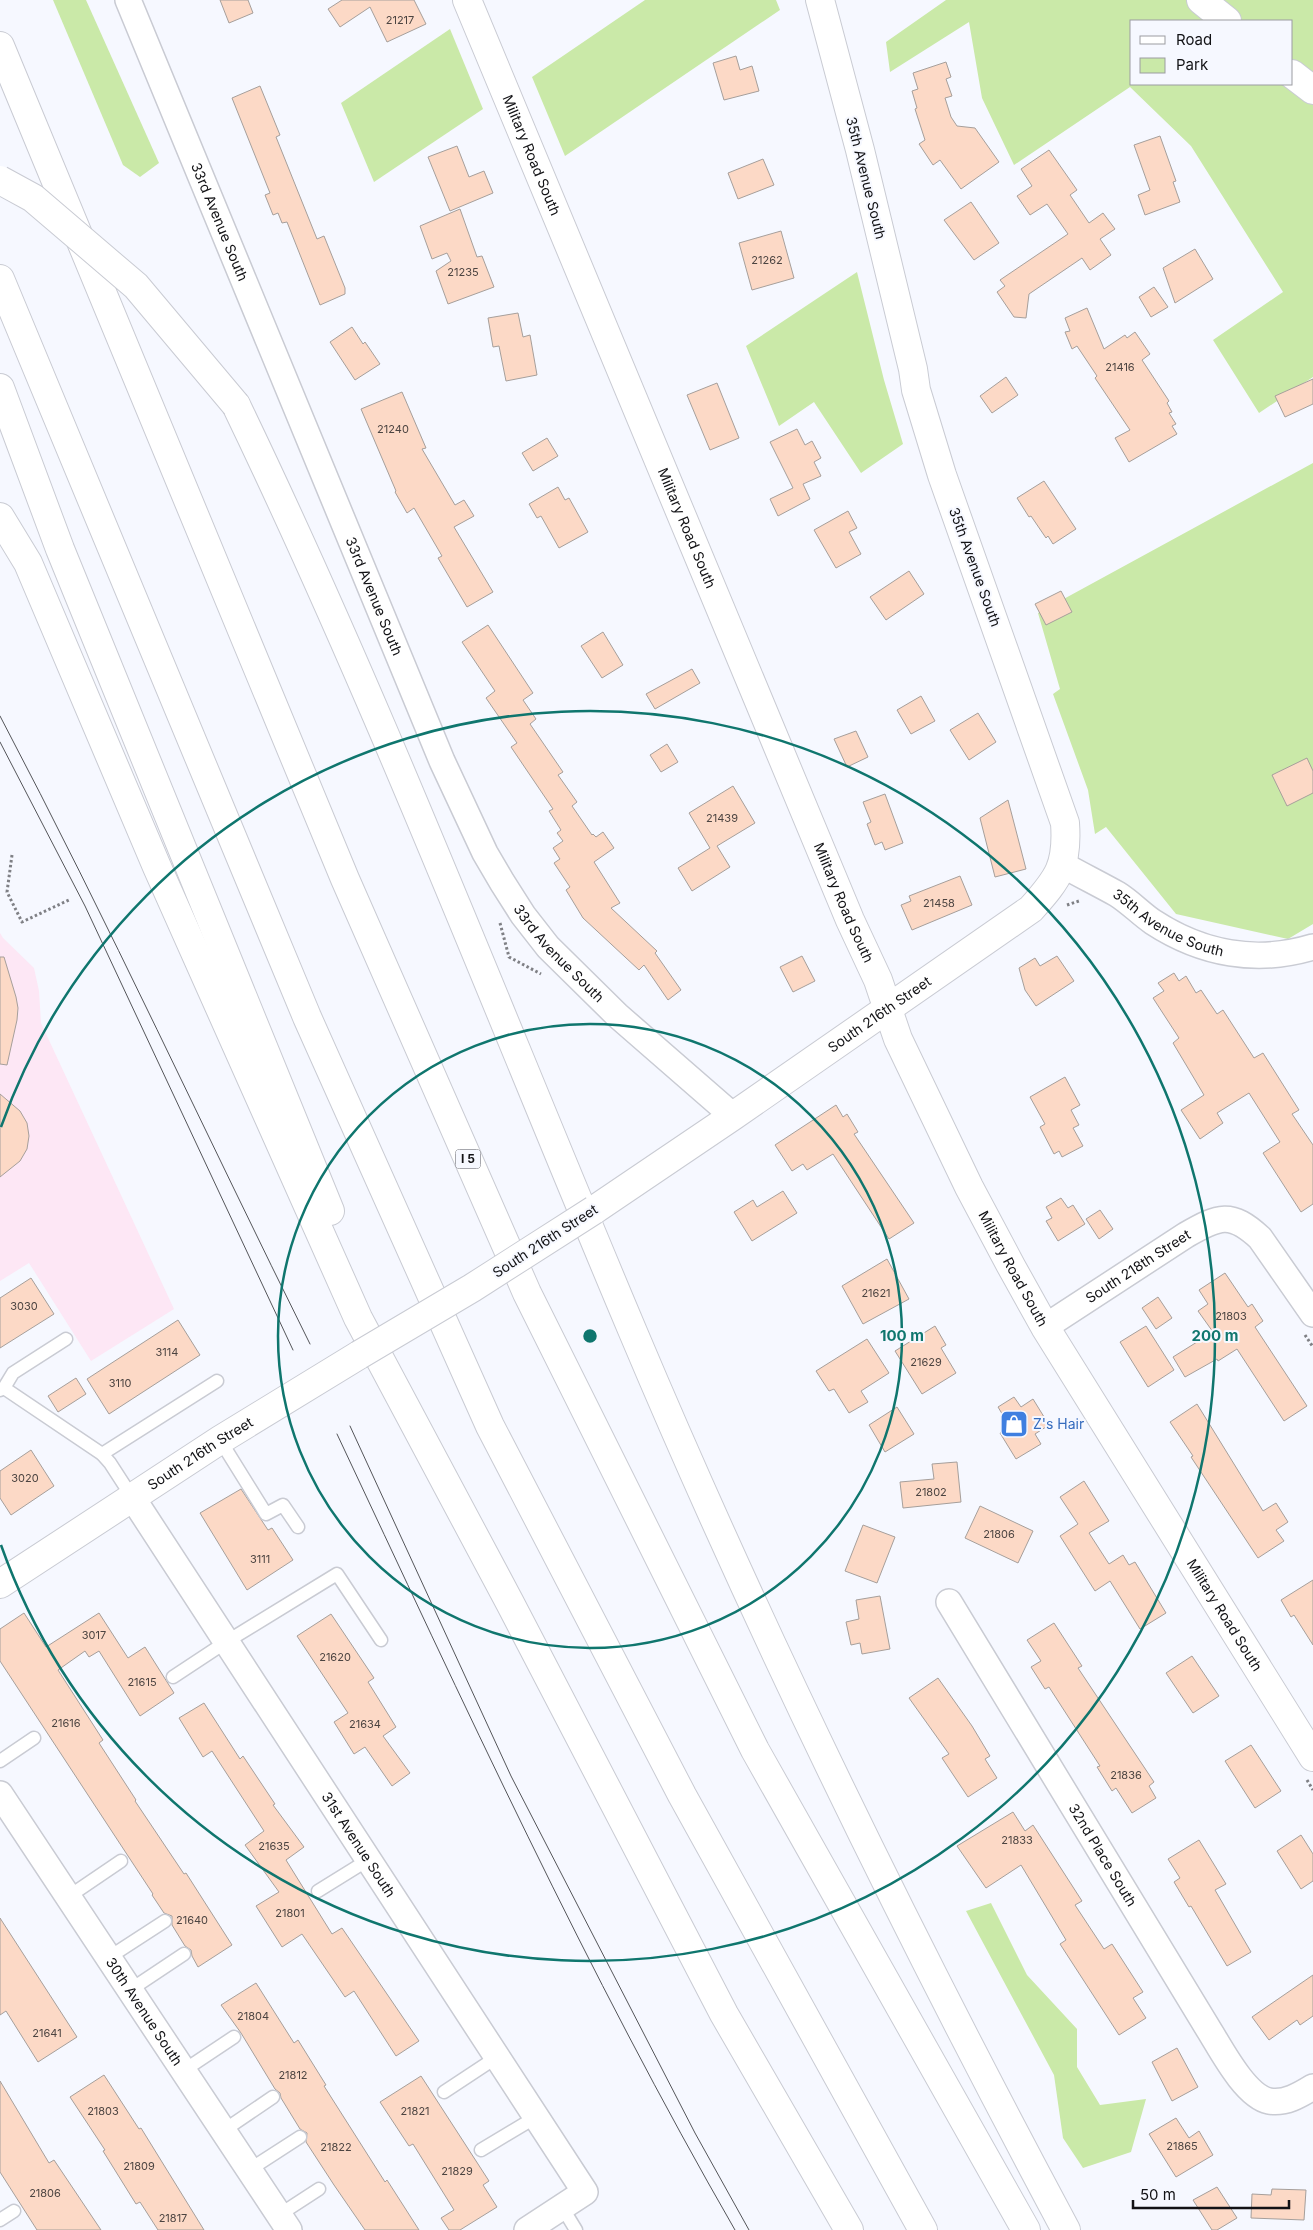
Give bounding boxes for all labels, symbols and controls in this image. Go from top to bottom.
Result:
house number: 21217 [386,13,414,27]
legend [1130,20,1293,85]
text: Road [1176,30,1212,49]
text: Park [1176,55,1209,74]
street label: Military Road South [499,92,565,218]
street label: 35th Avenue South [843,115,890,241]
street label: 33rd Avenue South [188,160,252,283]
house number: 21262 [751,253,783,267]
house number: 21235 [447,265,479,279]
house number: 21416 [1105,360,1135,374]
house number: 21240 [377,422,409,436]
street label: Military Road South [655,465,720,591]
street label: 35th Avenue South [946,505,1005,629]
street label: 33rd Avenue South [342,534,406,658]
house number: 21439 [706,811,738,825]
street label: Military Road South [811,840,878,965]
street label: 35th Avenue South [1110,885,1226,959]
house number: 21458 [923,896,955,910]
street label: 33rd Avenue South [510,901,608,1005]
street label: South 216th Street [824,972,934,1056]
road number: I 5 [456,1150,480,1168]
street label: South 216th Street [489,1200,601,1281]
street label: Military Road South [975,1208,1052,1329]
street label: South 218th Street [1082,1225,1193,1306]
house number: 21621 [861,1286,891,1300]
house number: 3030 [10,1299,38,1313]
house number: 21803 [1215,1309,1247,1323]
text: 100 m [880,1326,924,1345]
text: 200 m [1192,1326,1238,1345]
centre of rings [581,1327,599,1345]
house number: 3114 [156,1345,178,1359]
house number: 21629 [910,1355,942,1369]
house number: 3110 [109,1376,131,1390]
shop icon: Z's Hair [999,1409,1029,1439]
street label: South 216th Street [144,1413,256,1493]
place label: Z's Hair [1033,1415,1084,1432]
house number: 3020 [11,1471,39,1485]
house number: 21802 [915,1485,947,1499]
house number: 21806 [983,1527,1015,1541]
house number: 3111 [250,1552,270,1566]
street label: Military Road South [1184,1556,1266,1674]
house number: 3017 [82,1628,106,1642]
house number: 21620 [319,1650,351,1664]
house number: 21615 [127,1675,157,1689]
house number: 21616 [51,1716,81,1730]
house number: 21634 [349,1717,381,1731]
house number: 21836 [1110,1768,1142,1782]
street label: 31st Avenue South [319,1789,399,1900]
street label: 32nd Place South [1066,1800,1141,1909]
house number: 21833 [1001,1833,1033,1847]
house number: 21635 [258,1839,290,1853]
house number: 21801 [275,1906,305,1920]
house number: 21640 [176,1913,208,1927]
street label: 30th Avenue South [103,1954,187,2069]
house number: 21804 [237,2009,269,2023]
house number: 21641 [32,2026,62,2040]
house number: 21812 [278,2068,308,2082]
house number: 21803 [87,2104,119,2118]
house number: 21821 [400,2104,430,2118]
house number: 21865 [1166,2139,1198,2153]
house number: 21822 [320,2140,352,2154]
house number: 21809 [123,2159,155,2173]
house number: 21829 [441,2164,473,2178]
scale bar [1133,2178,1289,2210]
text: 50 m [1140,2185,1176,2204]
house number: 21806 [29,2186,61,2200]
house number: 21817 [159,2211,187,2225]

